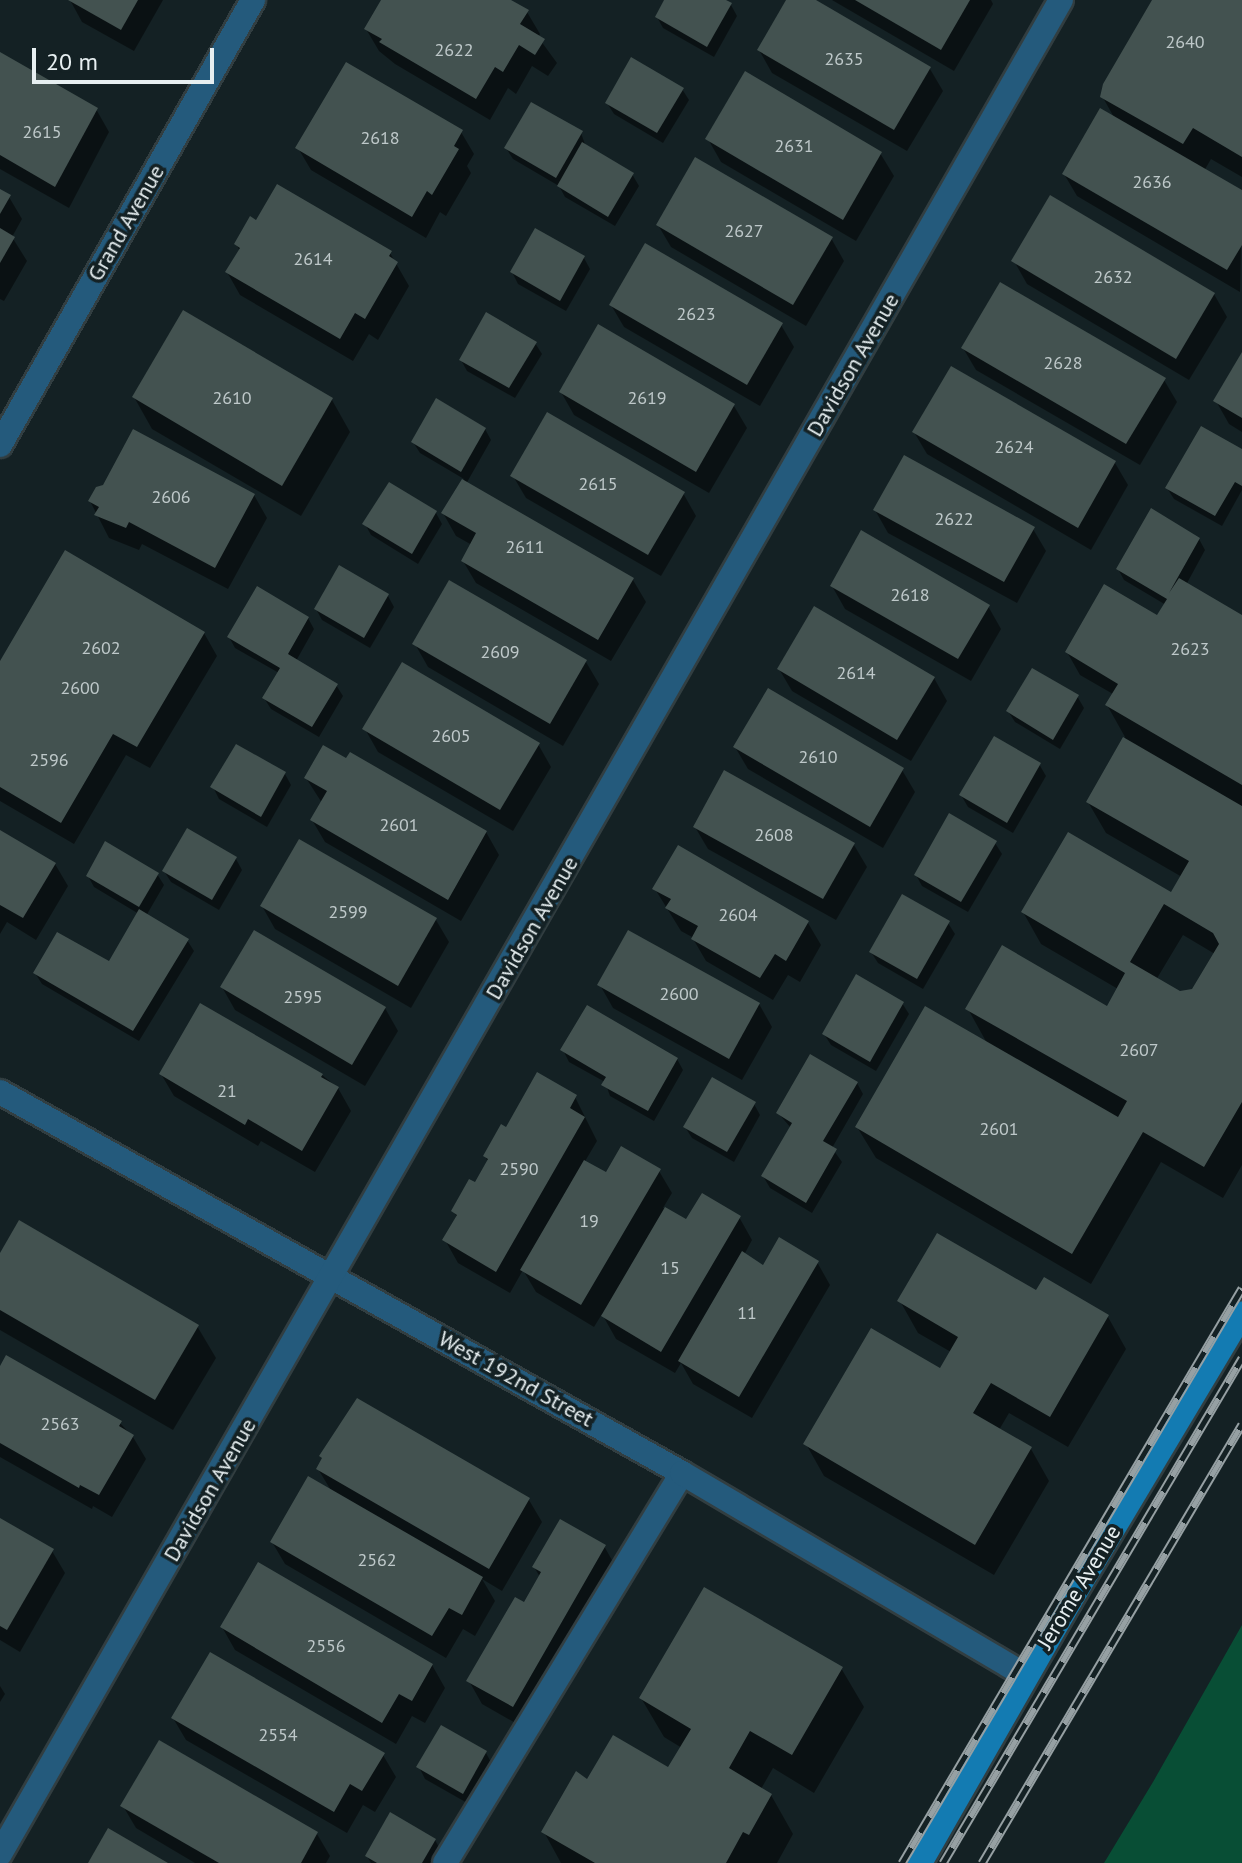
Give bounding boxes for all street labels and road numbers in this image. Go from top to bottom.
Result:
street label: Grand Avenue [82,160,170,286]
street label: Davidson Avenue [801,289,905,441]
street label: Davidson Avenue [480,852,584,1004]
street label: West 192nd Street [434,1326,598,1432]
street label: Davidson Avenue [158,1414,262,1566]
street label: Jerome Avenue [1032,1520,1126,1654]

